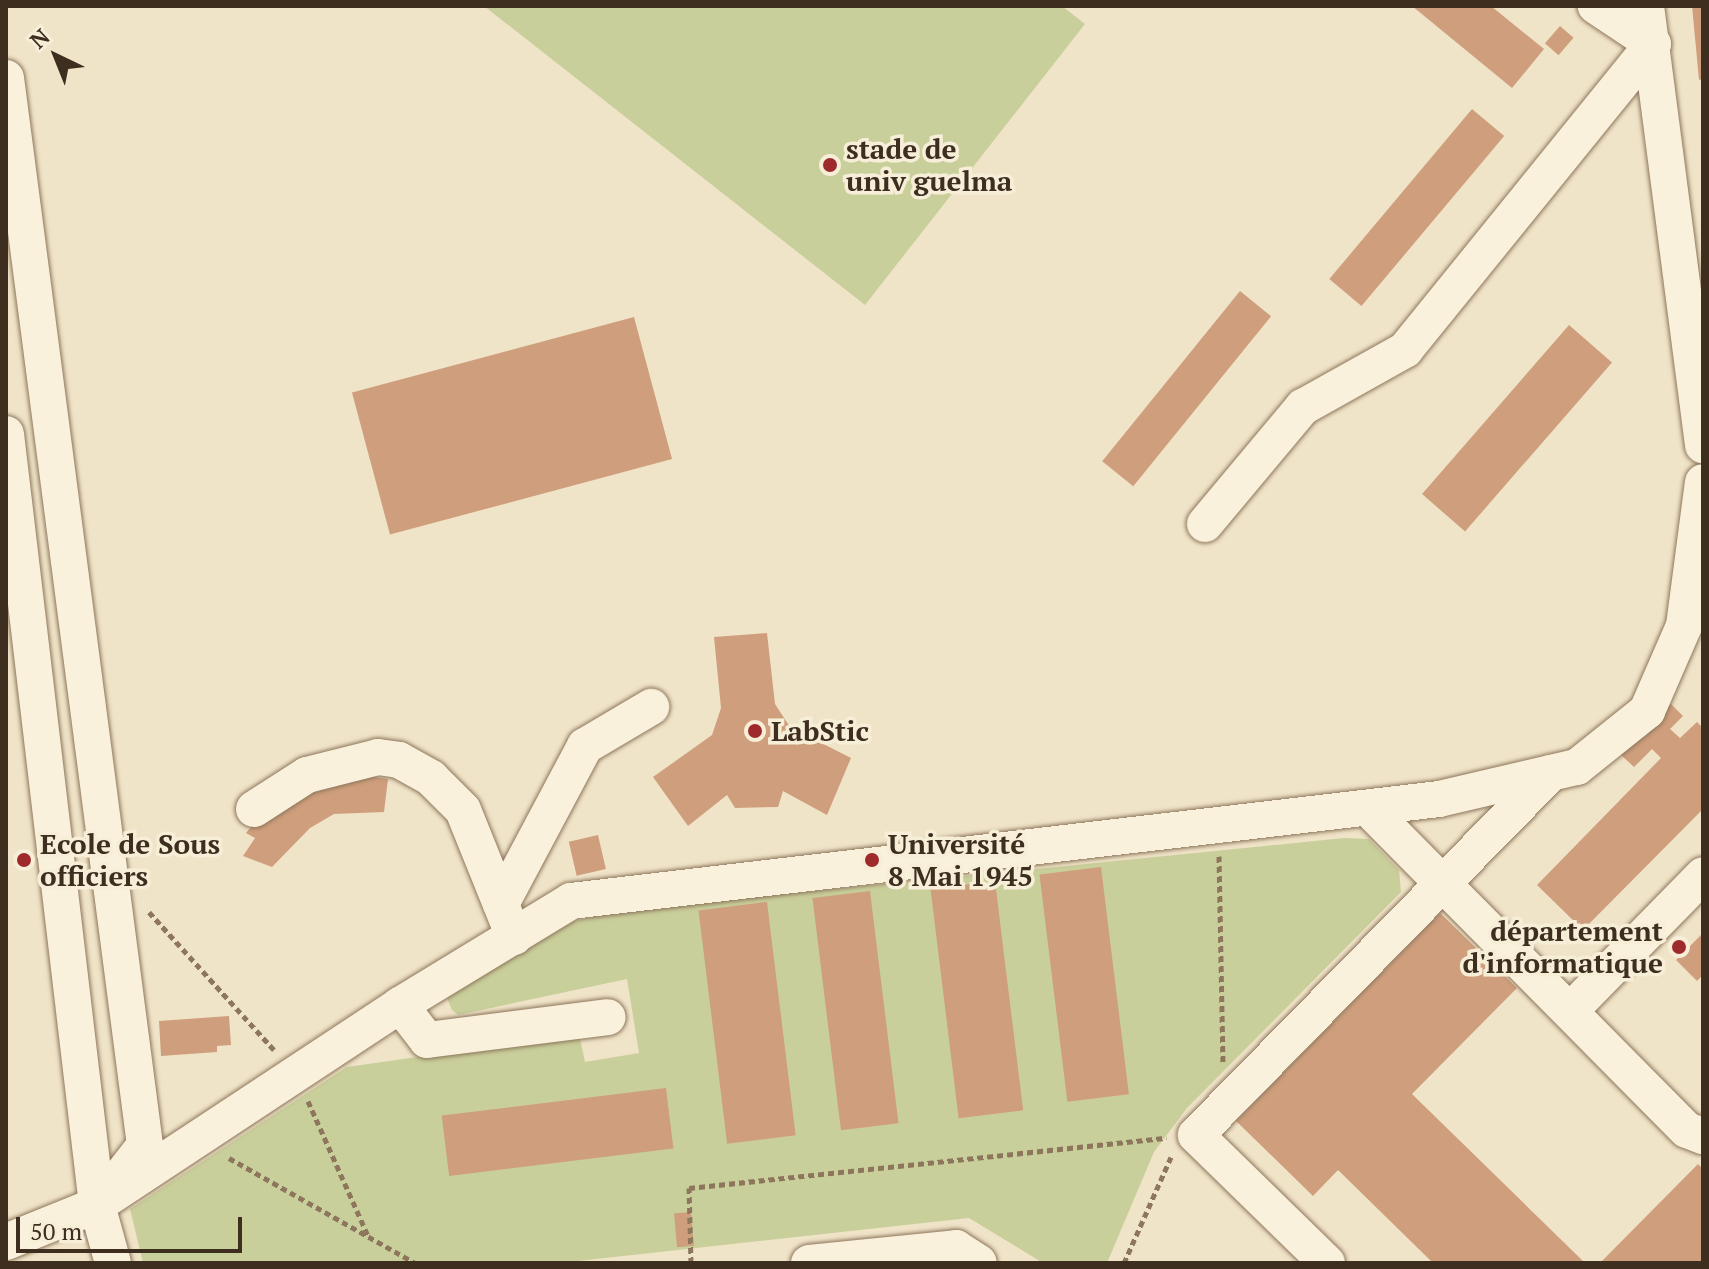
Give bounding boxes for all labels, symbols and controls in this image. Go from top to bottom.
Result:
north arrow [16,16,96,96]
text: N [23,22,55,54]
place label: stade de univ guelma [846,132,1012,198]
marker: stade de univ guelma [821,156,839,174]
place label: LabStic [771,714,869,748]
marker: LabStic [746,722,764,740]
place label: Ecole de Sous officiers [40,827,220,893]
place label: Université 8 Mai 1945 [888,827,1033,893]
marker: Ecole de Sous officiers [15,851,33,869]
marker: Université 8 Mai 1945 [863,851,881,869]
place label: département d'informatique [1463,914,1663,980]
marker: département d'informatique [1670,938,1688,956]
scale bar [20,1201,246,1251]
text: 50 m [30,1215,82,1247]

